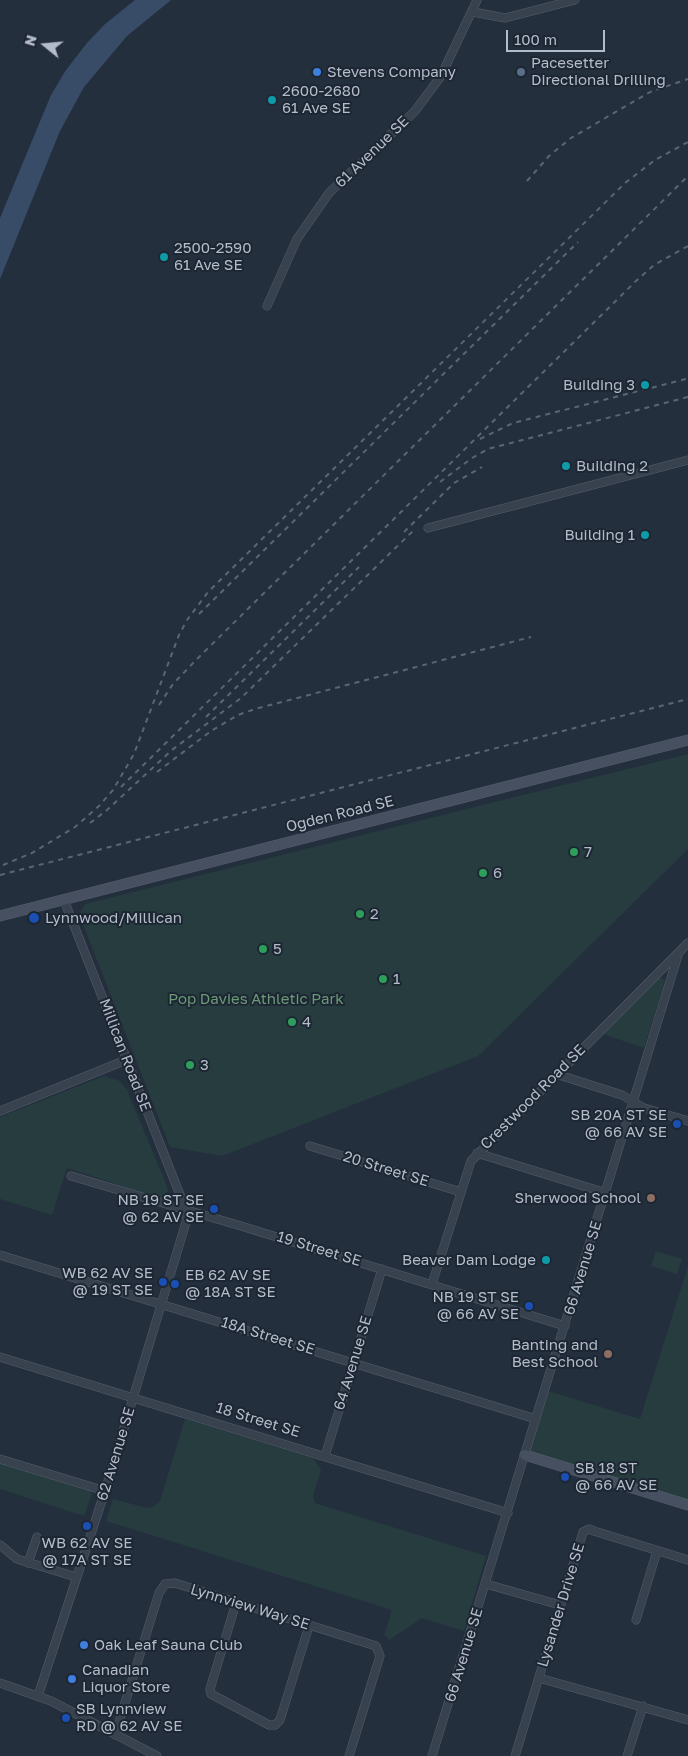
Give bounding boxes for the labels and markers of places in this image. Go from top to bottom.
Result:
place label: Pacesetter Directional Drilling [531,54,666,89]
place label: Stevens Company [327,63,456,81]
marker: Stevens Company [311,66,323,78]
marker: Pacesetter Directional Drilling [515,66,527,78]
place label: 2600-2680 61 Ave SE [282,82,360,117]
marker: 2600-2680 61 Ave SE [266,94,278,106]
place label: 2500-2590 61 Ave SE [174,239,251,274]
marker: 2500-2590 61 Ave SE [158,251,170,263]
place label: Building 3 [563,376,635,394]
marker: Building 3 [639,379,651,391]
place label: Building 2 [576,457,648,475]
marker: Building 2 [560,460,572,472]
place label: Building 1 [564,526,635,544]
marker: Building 1 [639,529,651,541]
place label: 7 [584,843,592,861]
marker: 7 [568,846,580,858]
place label: 6 [493,864,502,882]
marker: 6 [477,867,489,879]
place label: 2 [370,905,379,923]
marker: 2 [354,908,366,920]
place label: Lynnwood/Millican [45,909,182,927]
marker: Lynnwood/Millican [27,911,41,925]
place label: 5 [273,940,282,958]
marker: 5 [257,943,269,955]
place label: 1 [393,970,400,988]
marker: 1 [377,973,389,985]
place label: 4 [302,1013,311,1031]
marker: 4 [286,1016,298,1028]
place label: 3 [200,1056,209,1074]
marker: 3 [184,1059,196,1071]
place label: SB 20A ST SE @ 66 AV SE [571,1106,667,1141]
marker: SB 20A ST SE @ 66 AV SE [671,1118,683,1130]
place label: Sherwood School [515,1189,641,1207]
place label: NB 19 ST SE @ 62 AV SE [117,1191,204,1226]
marker: Sherwood School [645,1192,657,1204]
marker: NB 19 ST SE @ 62 AV SE [208,1203,220,1215]
place label: Beaver Dam Lodge [402,1251,536,1269]
marker: Beaver Dam Lodge [540,1254,552,1266]
place label: WB 62 AV SE @ 19 ST SE [62,1264,153,1299]
place label: EB 62 AV SE @ 18A ST SE [185,1266,276,1301]
marker: WB 62 AV SE @ 19 ST SE [157,1276,169,1288]
marker: EB 62 AV SE @ 18A ST SE [169,1278,181,1290]
place label: NB 19 ST SE @ 66 AV SE [432,1288,519,1323]
marker: NB 19 ST SE @ 66 AV SE [523,1300,535,1312]
place label: Banting and Best School [511,1336,598,1371]
marker: Banting and Best School [602,1348,614,1360]
place label: SB 18 ST @ 66 AV SE [575,1459,657,1494]
marker: SB 18 ST @ 66 AV SE [559,1471,571,1483]
marker: WB 62 AV SE @ 17A ST SE [81,1520,93,1532]
place label: WB 62 AV SE @ 17A ST SE [42,1534,132,1569]
place label: Oak Leaf Sauna Club [94,1636,242,1654]
marker: Oak Leaf Sauna Club [78,1639,90,1651]
place label: Canadian Liquor Store [82,1661,170,1696]
marker: Canadian Liquor Store [66,1673,78,1685]
place label: SB Lynnview RD @ 62 AV SE [76,1700,182,1735]
marker: SB Lynnview RD @ 62 AV SE [60,1712,72,1724]

